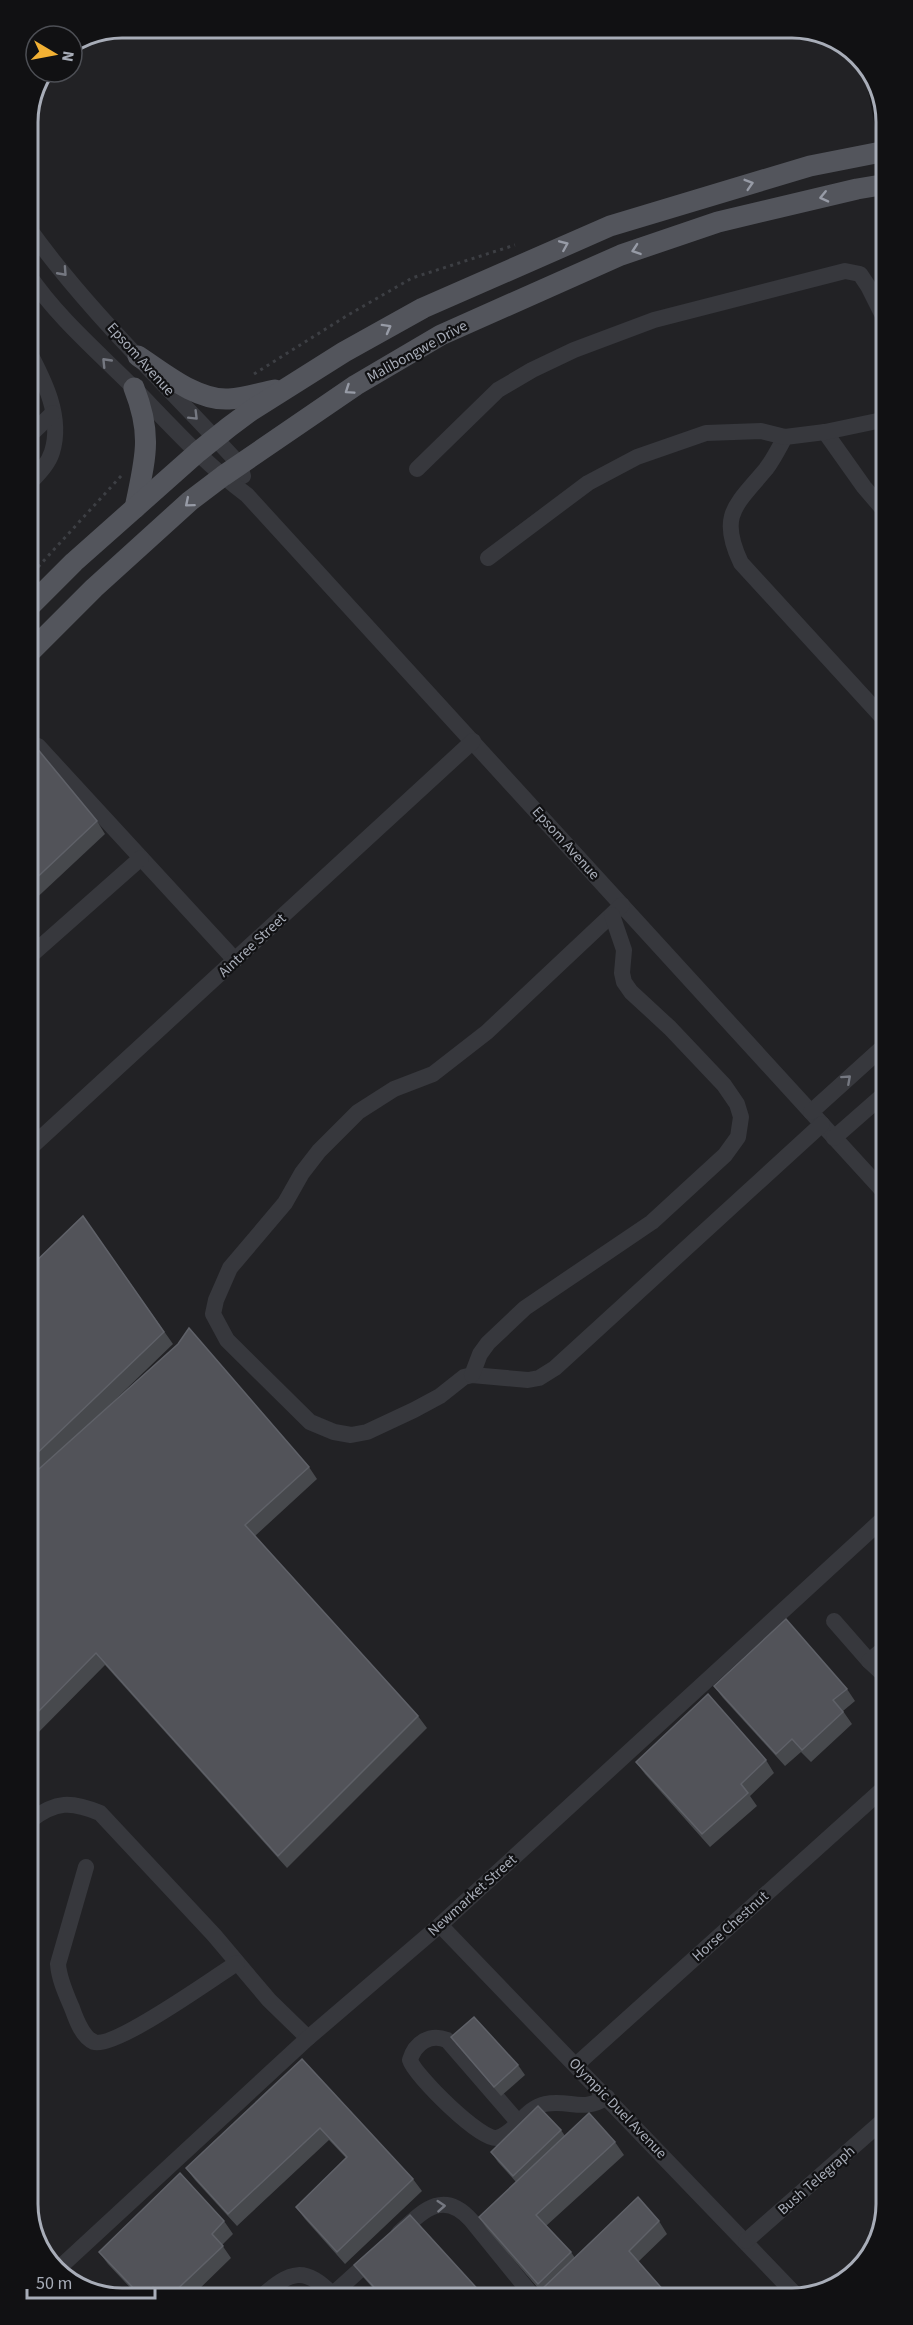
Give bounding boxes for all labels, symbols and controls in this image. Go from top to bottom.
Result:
north arrow [24,24,84,84]
text: N [56,49,80,64]
one-way arrow [743,179,754,191]
one-way arrow [819,189,829,202]
one-way arrow [557,240,568,252]
one-way arrow [632,242,642,255]
one-way arrow [56,266,67,276]
street label: Malibongwe Drive [363,315,471,388]
street label: Epsom Avenue [102,318,179,401]
one-way arrow [381,324,392,335]
one-way arrow [103,358,114,369]
one-way arrow [344,383,355,394]
one-way arrow [187,410,198,420]
one-way arrow [185,495,196,506]
street label: Epsom Avenue [527,802,604,885]
street label: Aintree Street [214,908,291,982]
one-way arrow [840,1075,851,1086]
street label: Newmarket Street [423,1850,521,1941]
street label: Horse Chestnut [687,1886,773,1966]
street label: Olympic Duel Avenue [564,2053,671,2163]
street label: Bush Telegraph [773,2141,860,2220]
one-way arrow [437,2200,446,2213]
scale bar [27,2262,154,2300]
text: 50 m [36,2271,72,2296]

